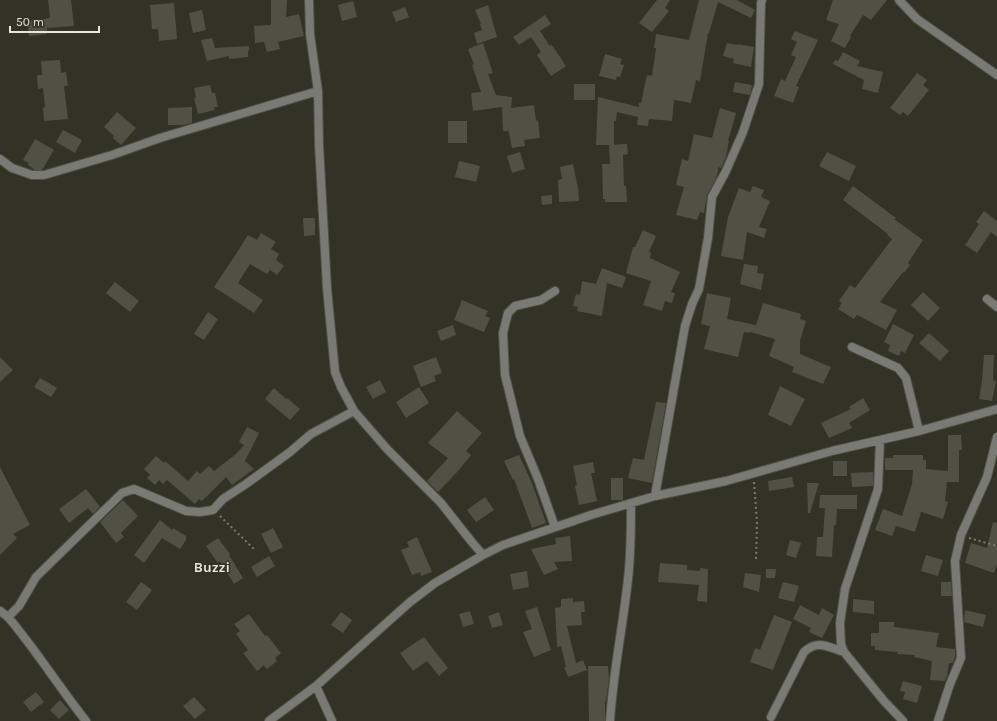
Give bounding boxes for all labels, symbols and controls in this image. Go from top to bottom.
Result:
scale bar [10,8,99,34]
text: 50 m [16,15,44,29]
district label: Buzzi [194,559,230,576]

